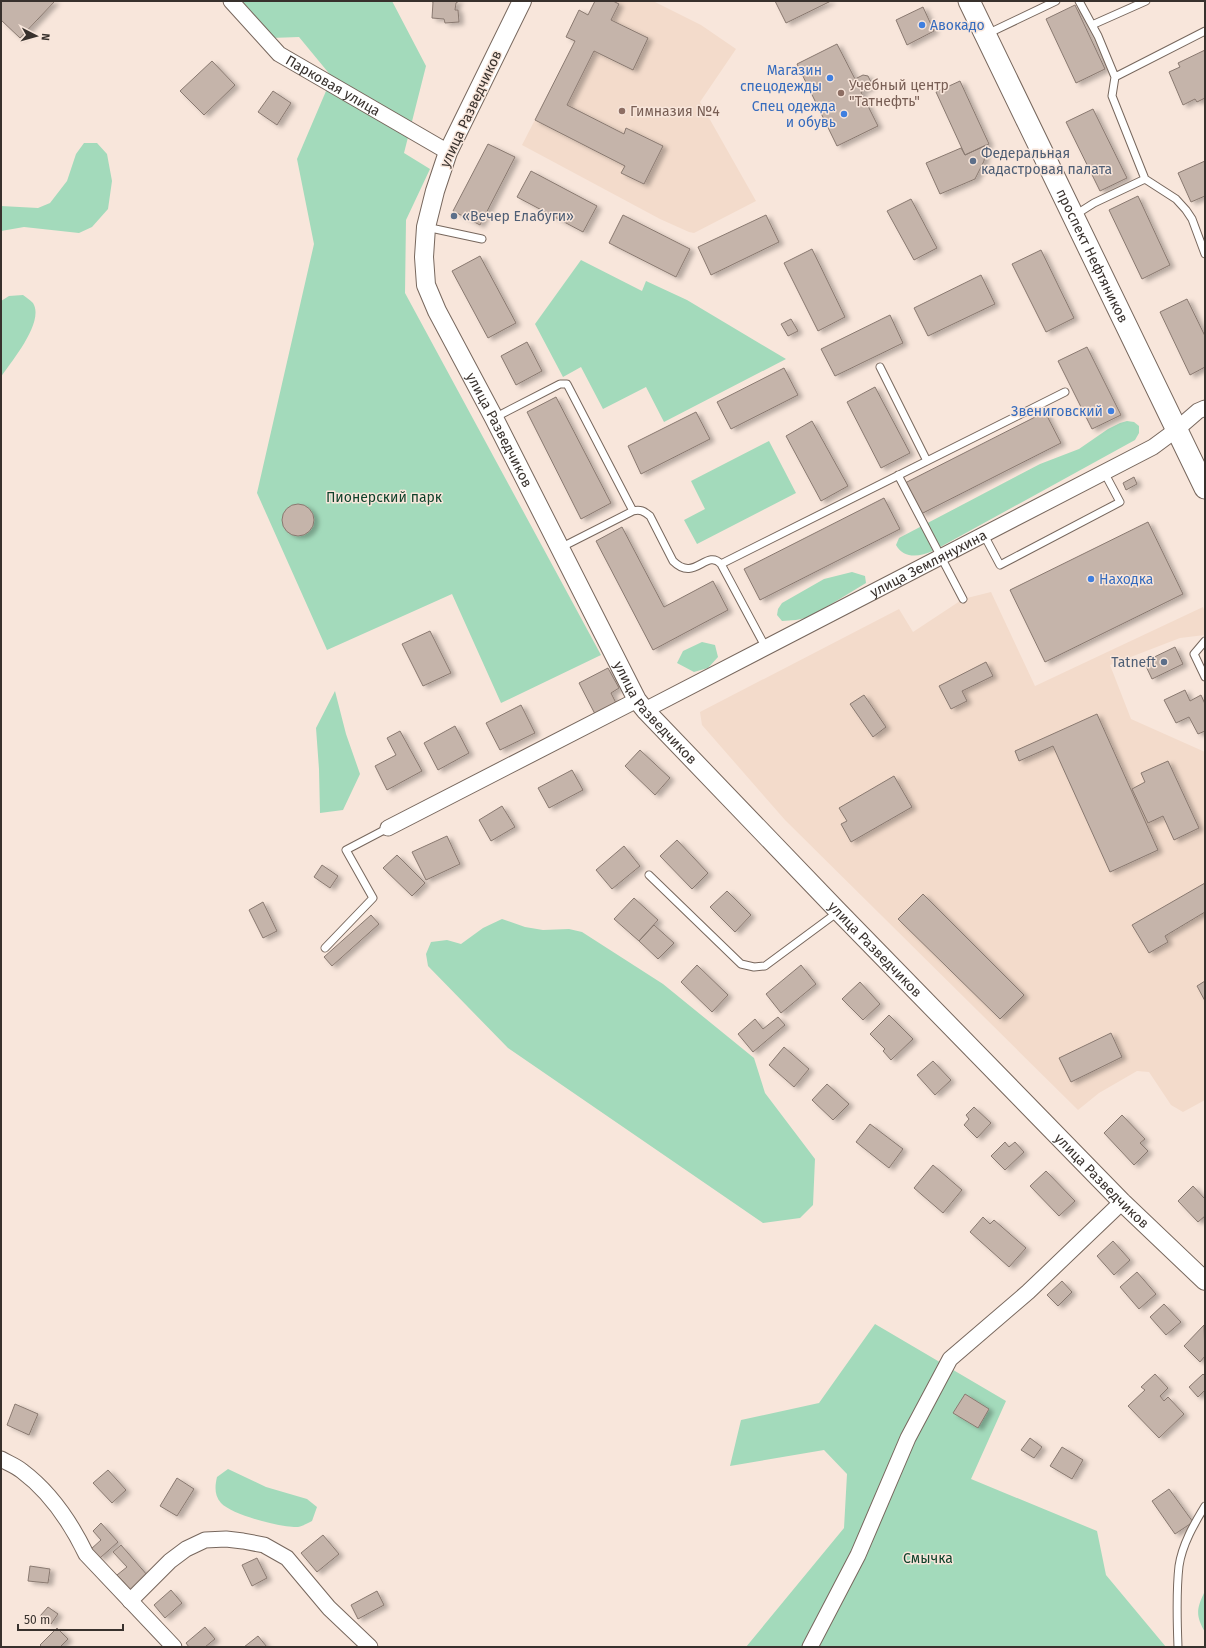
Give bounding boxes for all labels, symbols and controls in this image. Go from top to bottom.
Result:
north arrow [16,16,56,56]
place label: Авокадо [930,17,985,34]
marker: Авокадо [917,20,927,30]
text: N [39,33,52,41]
street label: улица Разведчиков [436,48,506,170]
street label: Парковая улица [283,51,383,119]
place label: Магазин спецодежды [740,62,822,95]
marker: Магазин спецодежды [825,73,835,83]
place label: Учебный центр "Татнефть" [849,77,949,110]
marker: Учебный центр "Татнефть" [836,88,846,98]
place label: Спец одежда и обувь [752,98,836,131]
place label: Гимназия №4 [630,103,720,120]
marker: Гимназия №4 [617,106,627,116]
marker: Спец одежда и обувь [839,109,849,119]
place label: Федеральная кадастровая палата [981,145,1112,178]
marker: Федеральная кадастровая палата [968,156,978,166]
street label: проспект Нефтяников [1053,186,1132,325]
place label: «Вечер Елабуги» [462,208,574,225]
marker: «Вечер Елабуги» [449,211,459,221]
street label: улица Разведчиков [463,369,536,490]
place label: Звениговский [1011,403,1103,420]
marker: Звениговский [1106,406,1116,416]
park label: Пионерский парк [326,489,443,506]
street label: улица Землянухина [867,526,990,601]
place label: Находка [1099,571,1153,588]
marker: Находка [1086,574,1096,584]
place label: Tatneft [1111,654,1157,671]
marker: Tatneft [1159,657,1169,667]
street label: улица Разведчиков [610,658,701,768]
street label: улица Разведчиков [825,898,926,1001]
street label: улица Разведчиков [1051,1130,1153,1232]
park label: Смычка [903,1550,953,1567]
scale bar [18,1606,123,1632]
text: 50 m [24,1613,50,1627]

